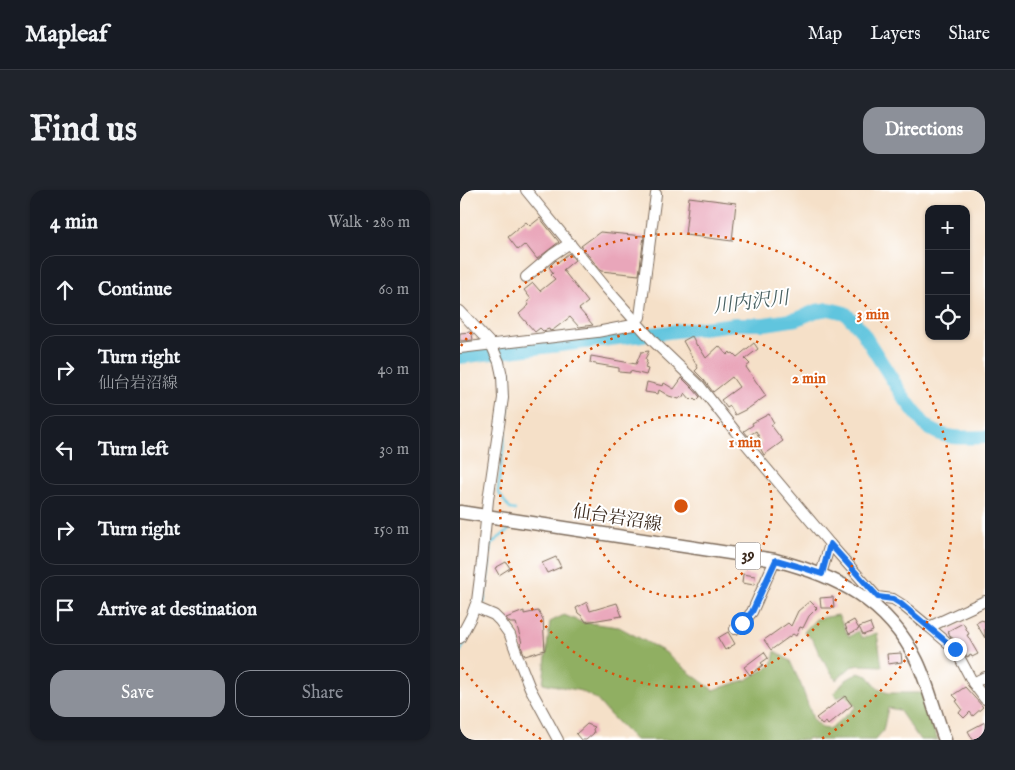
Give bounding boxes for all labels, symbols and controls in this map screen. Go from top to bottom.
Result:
text: Mapleaf [25,19,107,50]
text: Map [808,23,842,46]
text: Layers [870,23,921,46]
text: Share [949,23,990,46]
button: Directions [863,107,985,154]
text: Find us [30,108,137,153]
map controls [925,205,970,340]
button: + [925,205,970,250]
text: 4 min [50,209,98,236]
text: Walk · 280 m [328,213,410,233]
button: − [925,250,970,295]
icon: ahead [51,276,79,304]
text: Continue [98,278,172,302]
text: 60 m [379,280,409,300]
water label: 川内沢川 [712,286,792,320]
button: locate [925,295,970,340]
text: 3 min [857,305,889,324]
text: Turn right [98,346,180,370]
icon: right [51,356,79,384]
text: 40 m [377,360,409,380]
text: 2 min [792,369,826,388]
text: 仙台岩沼線 [98,374,178,394]
text: 1 min [729,433,761,452]
icon: left [51,436,79,464]
text: Turn left [98,438,169,462]
text: 30 m [379,440,409,460]
centre of rings [672,497,690,515]
street label: 仙台岩沼線 [571,501,663,537]
icon: right [51,516,79,544]
text: Turn right [98,518,180,542]
text: 150 m [374,520,409,540]
road number: 39 [736,542,760,570]
icon: arrive [51,596,79,624]
text: Arrive at destination [98,598,257,622]
route start [731,612,754,635]
route end [944,638,967,661]
button: Save [50,670,225,717]
button: Share [235,670,410,717]

